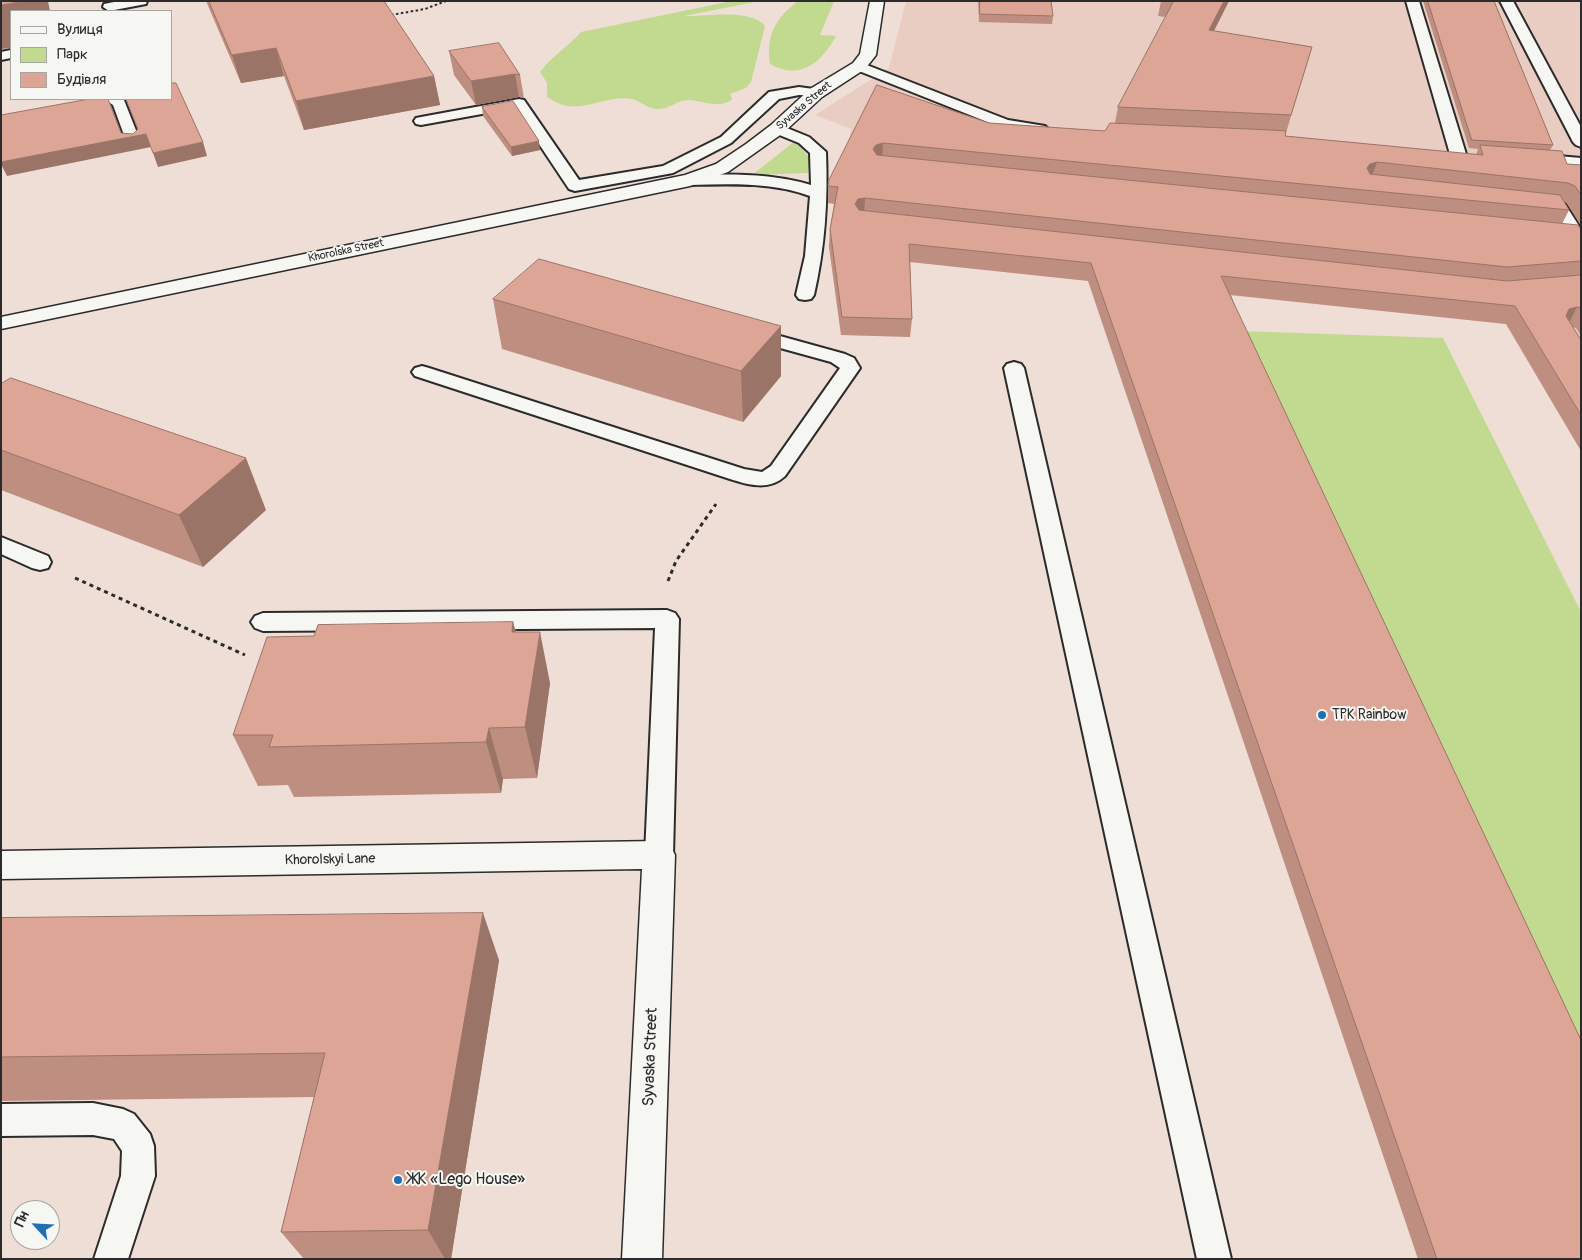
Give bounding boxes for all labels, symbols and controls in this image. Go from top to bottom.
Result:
legend [10,10,172,100]
text: Вулиця [57,20,103,39]
text: Парк [57,45,88,64]
text: Будівля [57,70,106,89]
street label: Syvaska Street [774,79,834,133]
street label: Khorolska Street [307,237,385,265]
place label: ТРК Rainbow [1332,707,1406,723]
marker: ТРК Rainbow [1316,709,1328,721]
street label: Khorolskyi Lane [285,851,375,869]
street label: Syvaska Street [640,1007,662,1107]
place label: ЖК «Lego House» [408,1170,525,1190]
marker: ЖК «Lego House» [392,1174,404,1186]
north arrow [10,1200,60,1250]
text: Пн [11,1208,33,1229]

